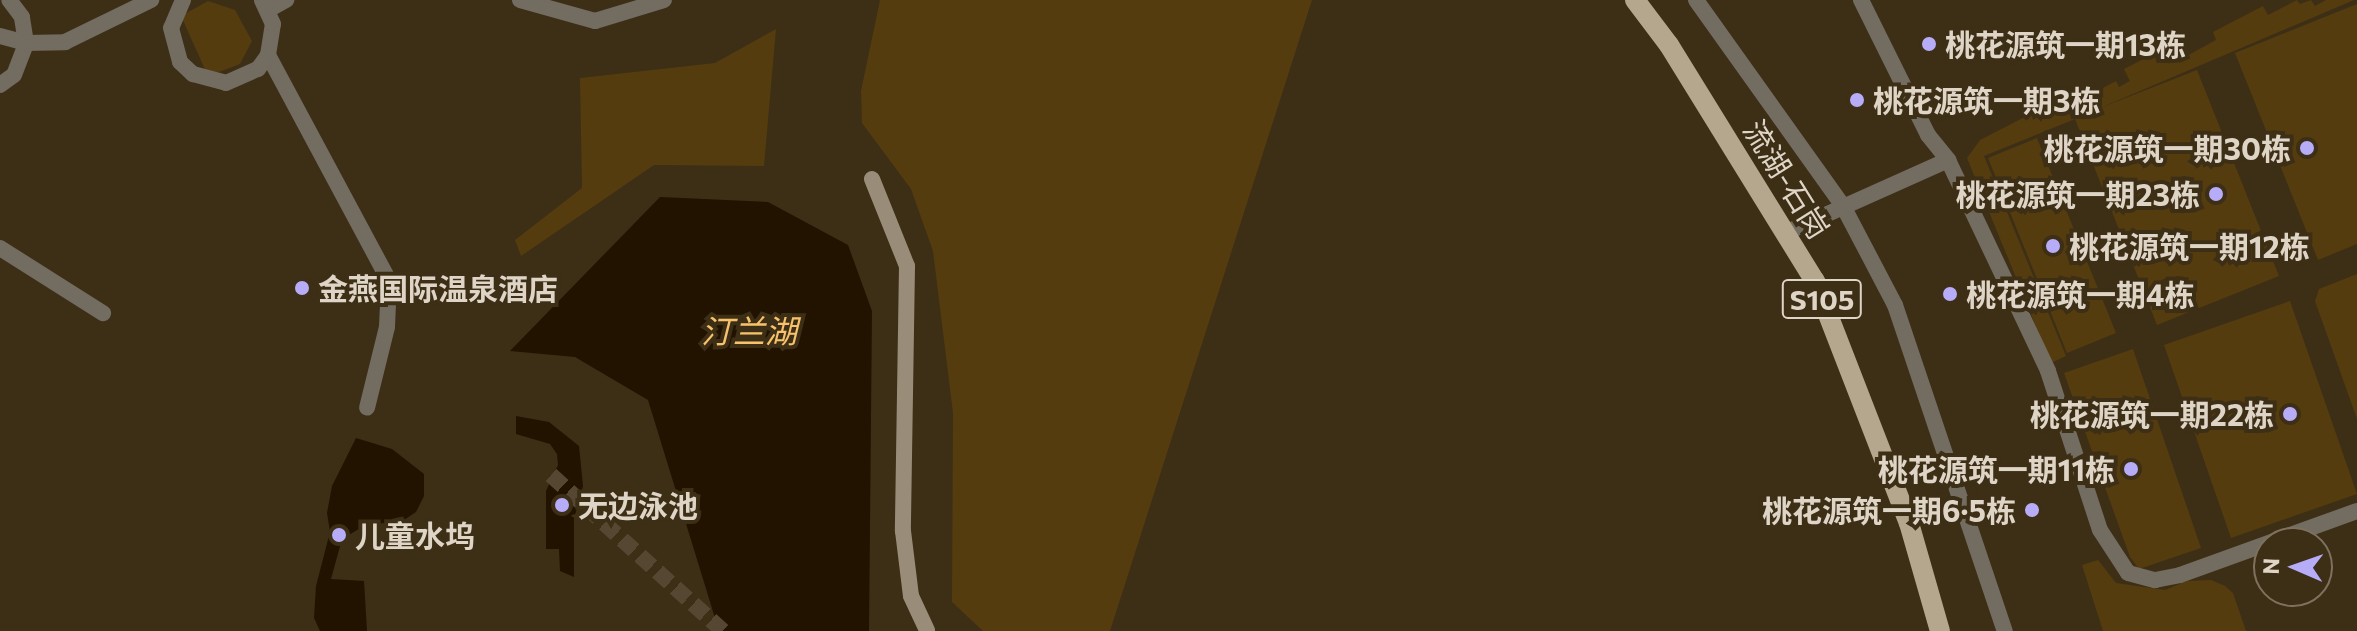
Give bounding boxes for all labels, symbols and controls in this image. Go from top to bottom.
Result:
place label: 桃花源筑一期13栋 [1945,26,2186,62]
marker: 桃花源筑一期13栋 [1920,35,1938,53]
place label: 桃花源筑一期3栋 [1873,82,2100,118]
marker: 桃花源筑一期3栋 [1848,91,1866,109]
street label: 流湖-石岗 [1737,113,1837,245]
place label: 桃花源筑一期30栋 [2044,130,2291,166]
marker: 桃花源筑一期30栋 [2298,139,2316,157]
place label: 桃花源筑一期23栋 [1955,176,2200,212]
marker: 桃花源筑一期23栋 [2207,185,2225,203]
place label: 桃花源筑一期12栋 [2069,228,2310,264]
marker: 桃花源筑一期12栋 [2044,237,2062,255]
place label: 金燕国际温泉酒店 [318,270,558,306]
road number: S105 [1780,275,1864,323]
place label: 桃花源筑一期4栋 [1966,276,2194,312]
marker: 金燕国际温泉酒店 [293,279,311,297]
marker: 桃花源筑一期4栋 [1941,285,1959,303]
water label: 汀兰湖 [701,311,797,349]
place label: 桃花源筑一期22栋 [2030,396,2274,432]
marker: 桃花源筑一期22栋 [2281,405,2299,423]
place label: 桃花源筑一期11栋 [1878,451,2115,487]
marker: 桃花源筑一期11栋 [2122,460,2140,478]
place label: 无边泳池 [578,487,698,523]
place label: 桃花源筑一期6·5栋 [1762,492,2016,528]
marker: 无边泳池 [553,496,571,514]
marker: 桃花源筑一期6·5栋 [2023,501,2041,519]
place label: 儿童水坞 [355,517,475,553]
marker: 儿童水坞 [330,526,348,544]
north arrow [2253,527,2333,607]
text: N [2257,557,2284,575]

